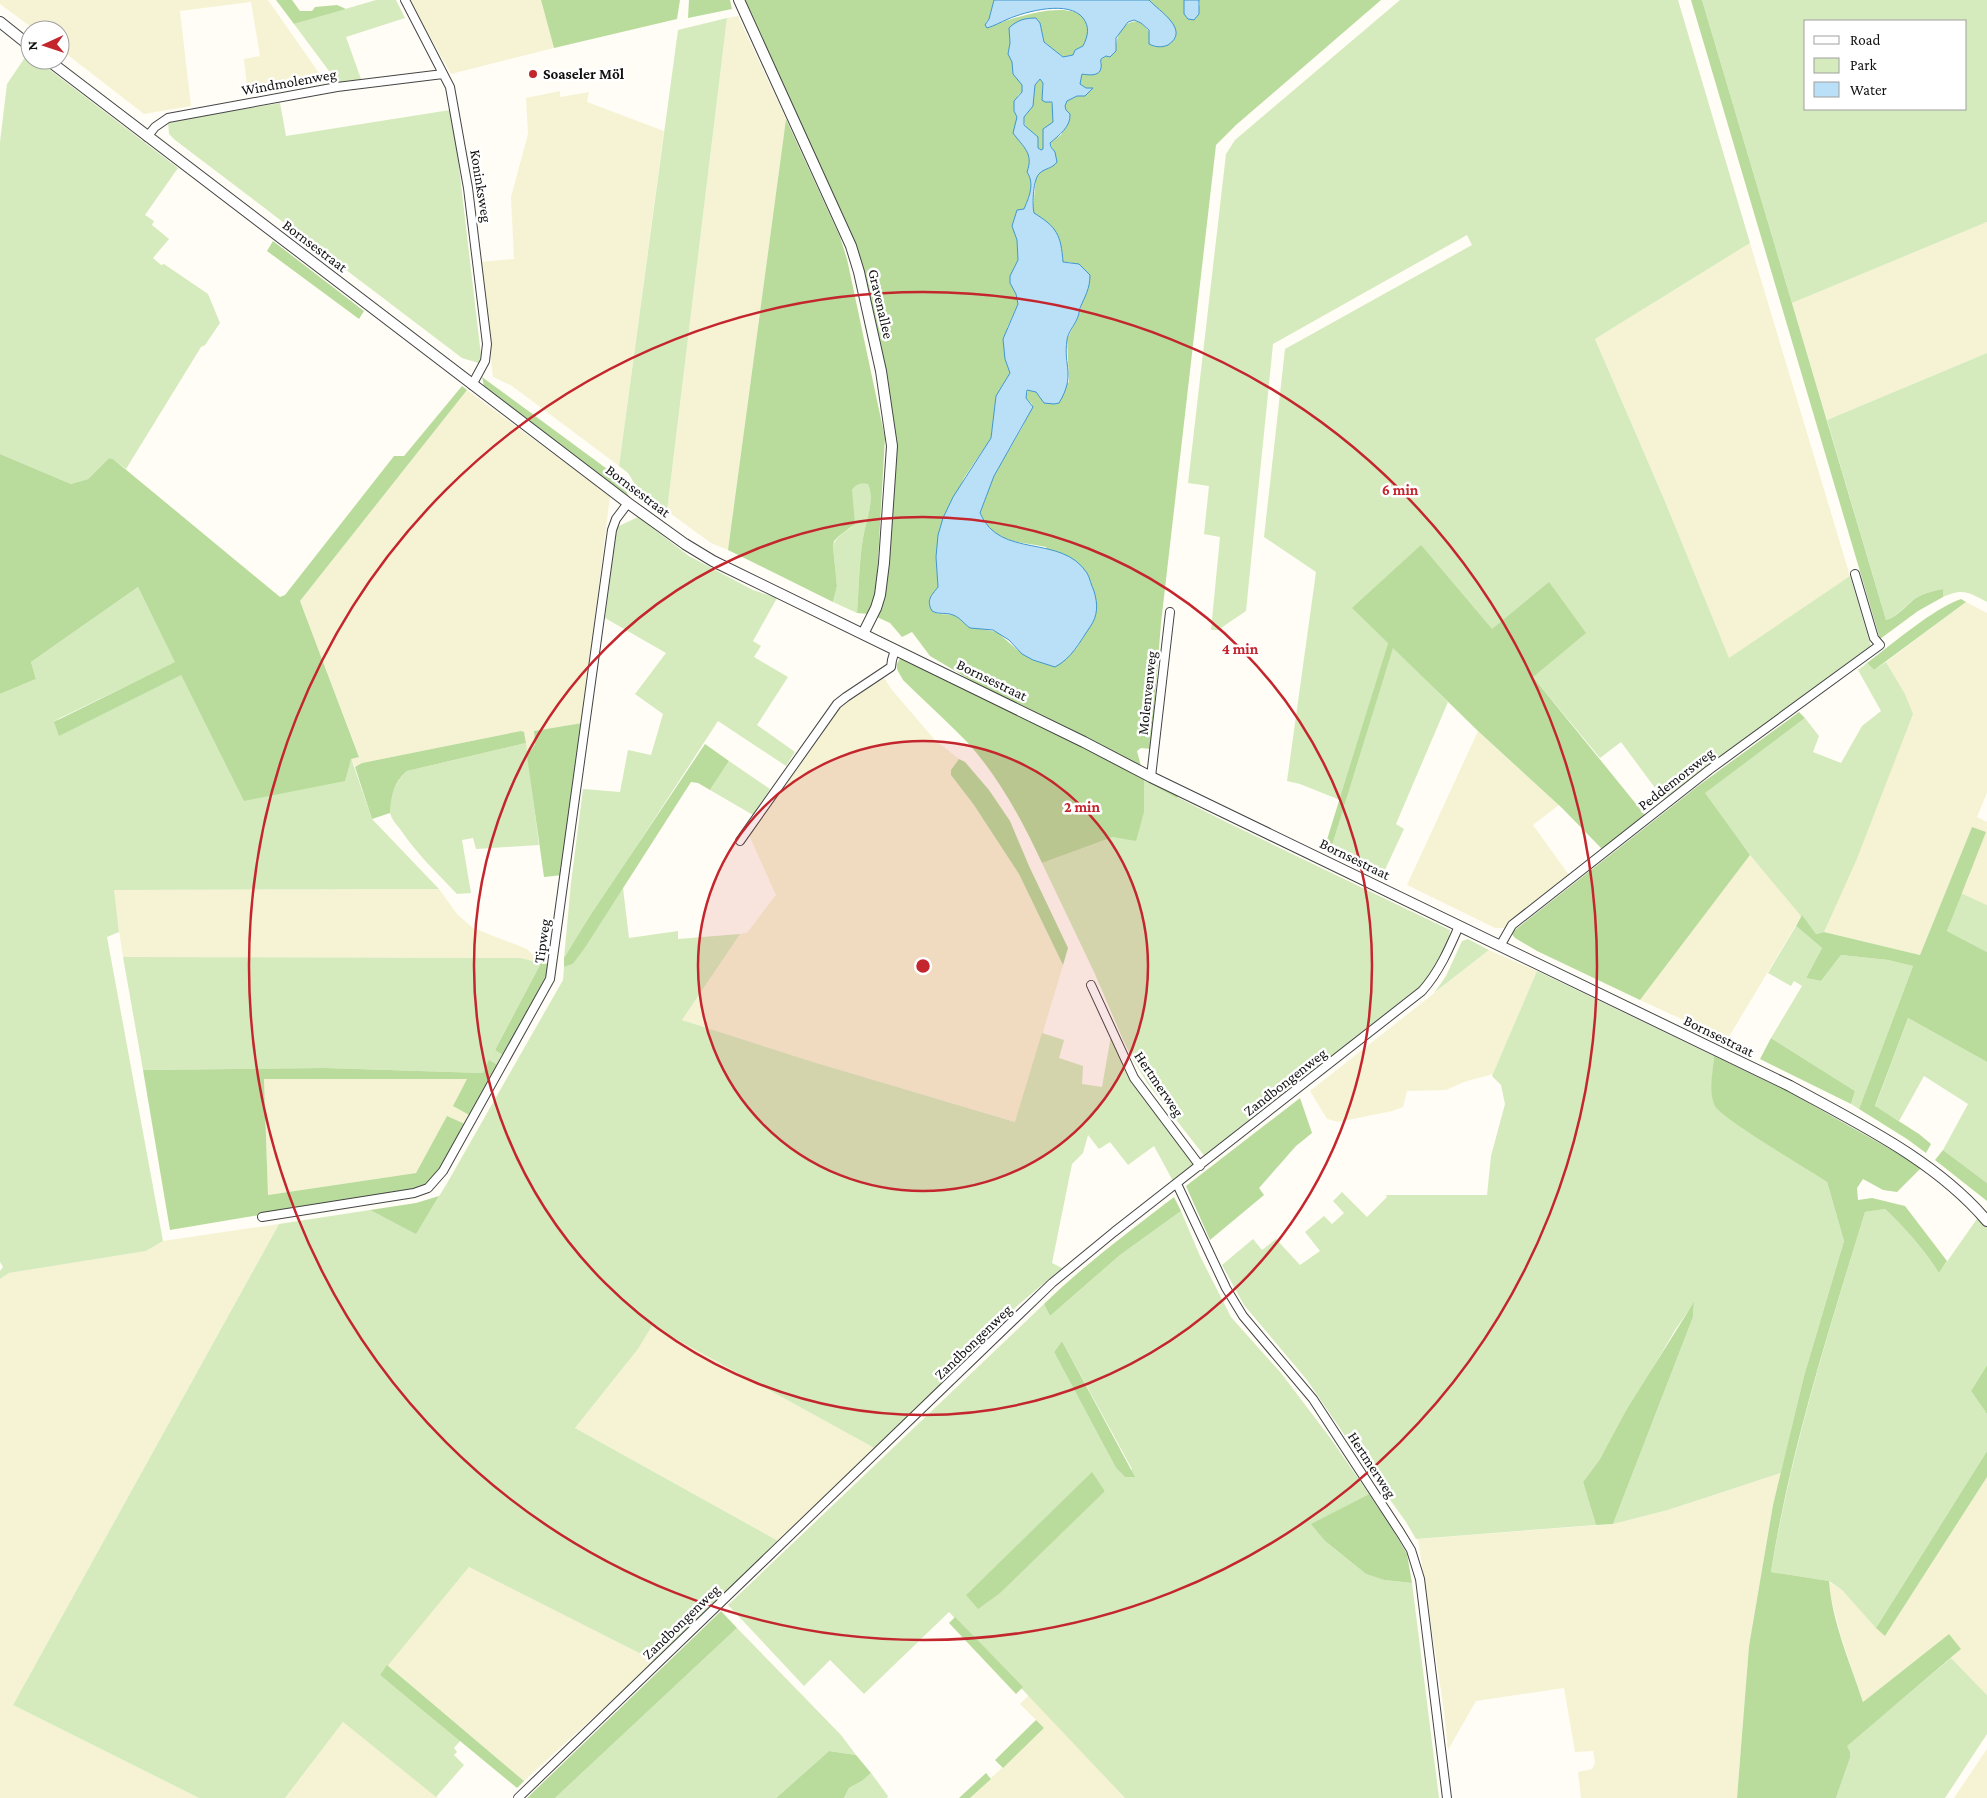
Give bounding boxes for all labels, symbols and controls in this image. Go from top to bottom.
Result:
north arrow [20,20,70,70]
legend [1804,20,1967,110]
text: Road [1850,32,1881,48]
text: N [24,40,40,51]
text: Park [1850,57,1877,73]
street label: Windmolenweg [240,66,338,99]
place label: Soaseler Möl [543,66,625,82]
marker: Soaseler Möl [527,68,539,80]
text: Water [1850,82,1887,98]
street label: Koninksweg [466,148,495,224]
street label: Bornsestraat [280,217,351,276]
street label: Gravenallee [865,268,897,341]
street label: Bornsestraat [603,462,674,521]
text: 6 min [1382,482,1419,498]
text: 4 min [1222,641,1259,657]
street label: Molenvenweg [1135,650,1160,736]
street label: Bornsestraat [954,656,1031,704]
street label: Peddemorsweg [1635,745,1718,814]
text: 2 min [1064,799,1100,815]
street label: Bornsestraat [1317,835,1394,883]
street label: Tipweg [531,918,554,964]
centre of rings [914,957,932,975]
street label: Bornsestraat [1681,1012,1758,1060]
street label: Zandbongenweg [1240,1045,1330,1120]
street label: Hertmerweg [1130,1048,1187,1120]
street label: Zandbongenweg [931,1301,1015,1383]
street label: Hertmerweg [1344,1429,1399,1502]
street label: Zandbongenweg [639,1581,723,1663]

